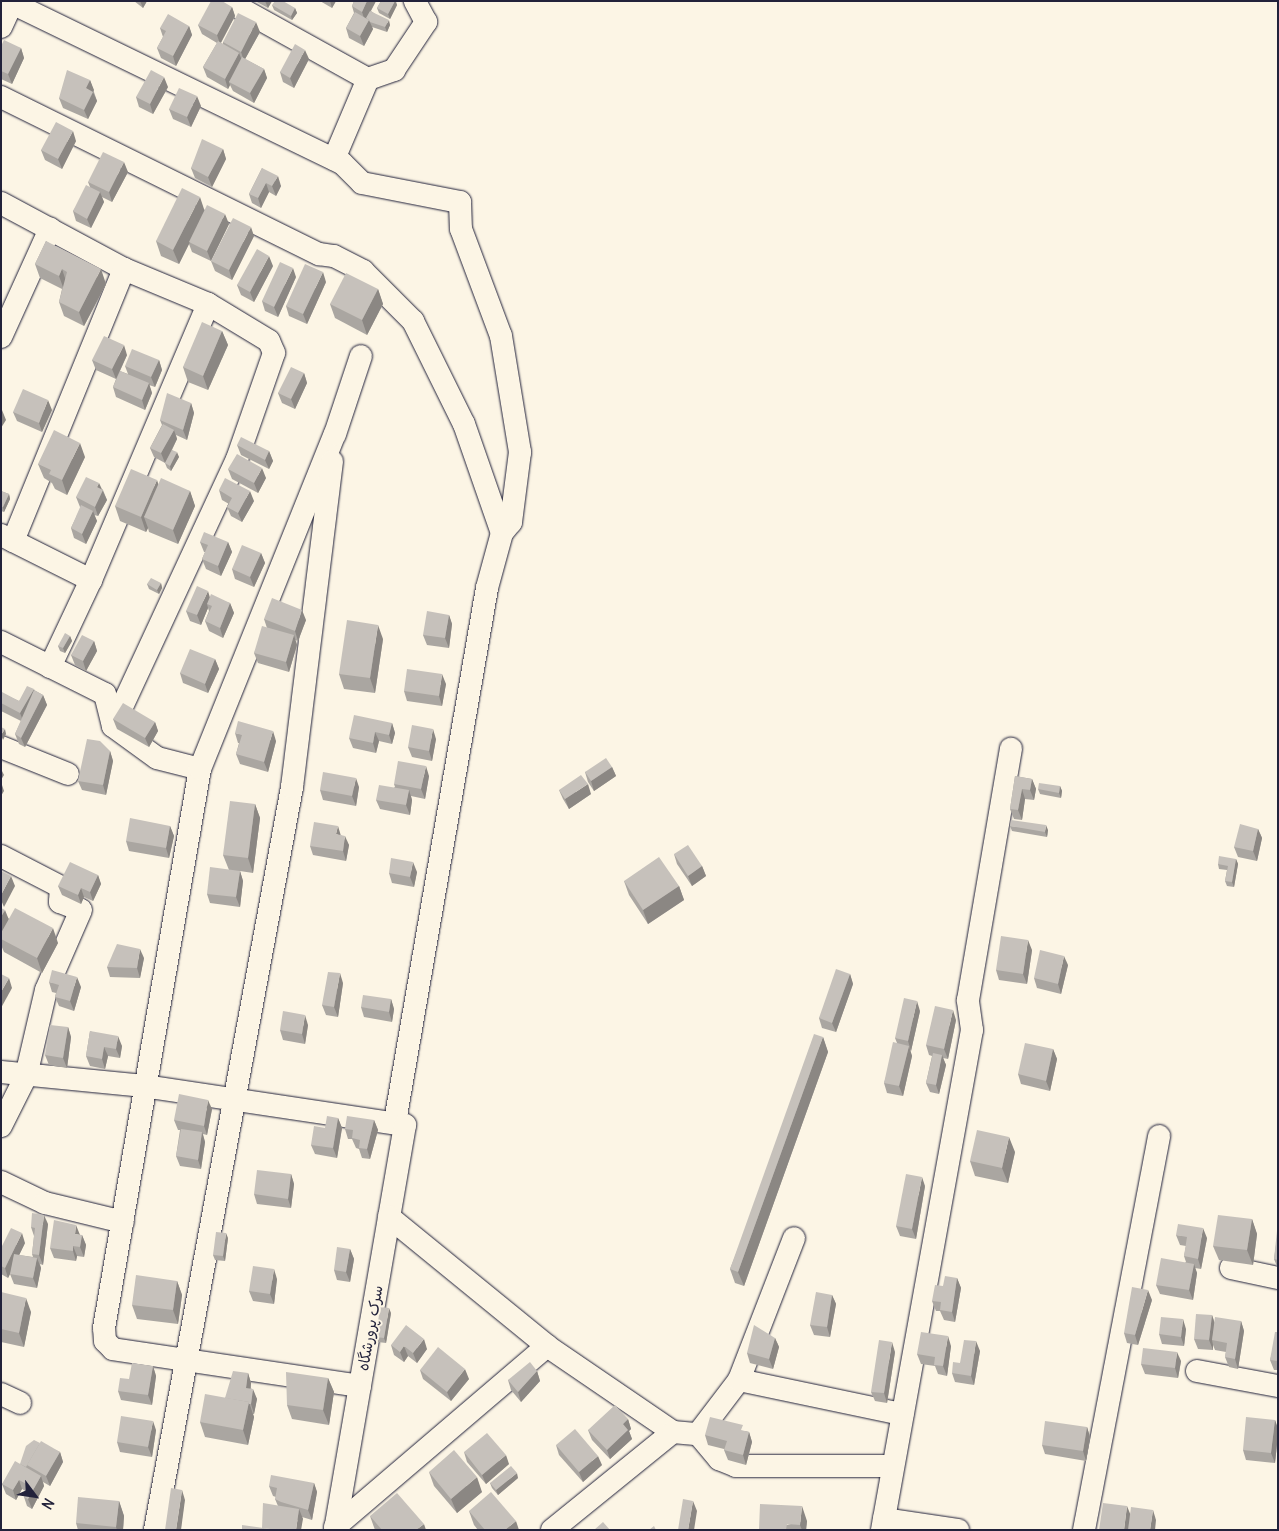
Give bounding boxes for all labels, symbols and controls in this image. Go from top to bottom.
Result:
street label: سرک پرورشگاه [354,1284,386,1372]
north arrow [10,1471,60,1521]
text: N [38,1495,58,1513]

